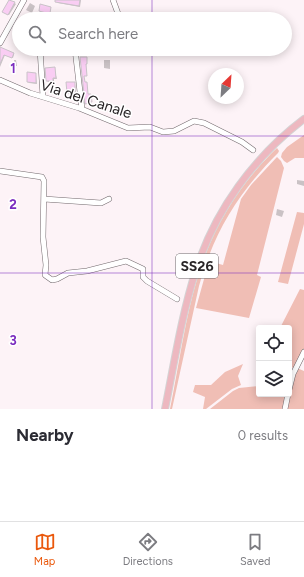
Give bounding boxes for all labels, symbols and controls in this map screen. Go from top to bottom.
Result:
search box [12,12,292,56]
icon: search [26,23,48,45]
text: Search here [58,25,138,43]
text: 1 [10,61,16,76]
north arrow [208,68,244,104]
street label: Via del Canale [38,76,134,122]
text: 2 [9,197,17,212]
road number: SS26 [176,254,218,278]
map controls [256,325,292,397]
button: locate [256,325,292,361]
text: 3 [9,333,17,348]
button: layers [256,361,292,397]
text: Nearby [16,425,74,445]
text: 0 results [238,428,288,443]
tab: Map [34,531,56,568]
tab: Directions [123,531,173,568]
tab: Saved [240,531,270,568]

